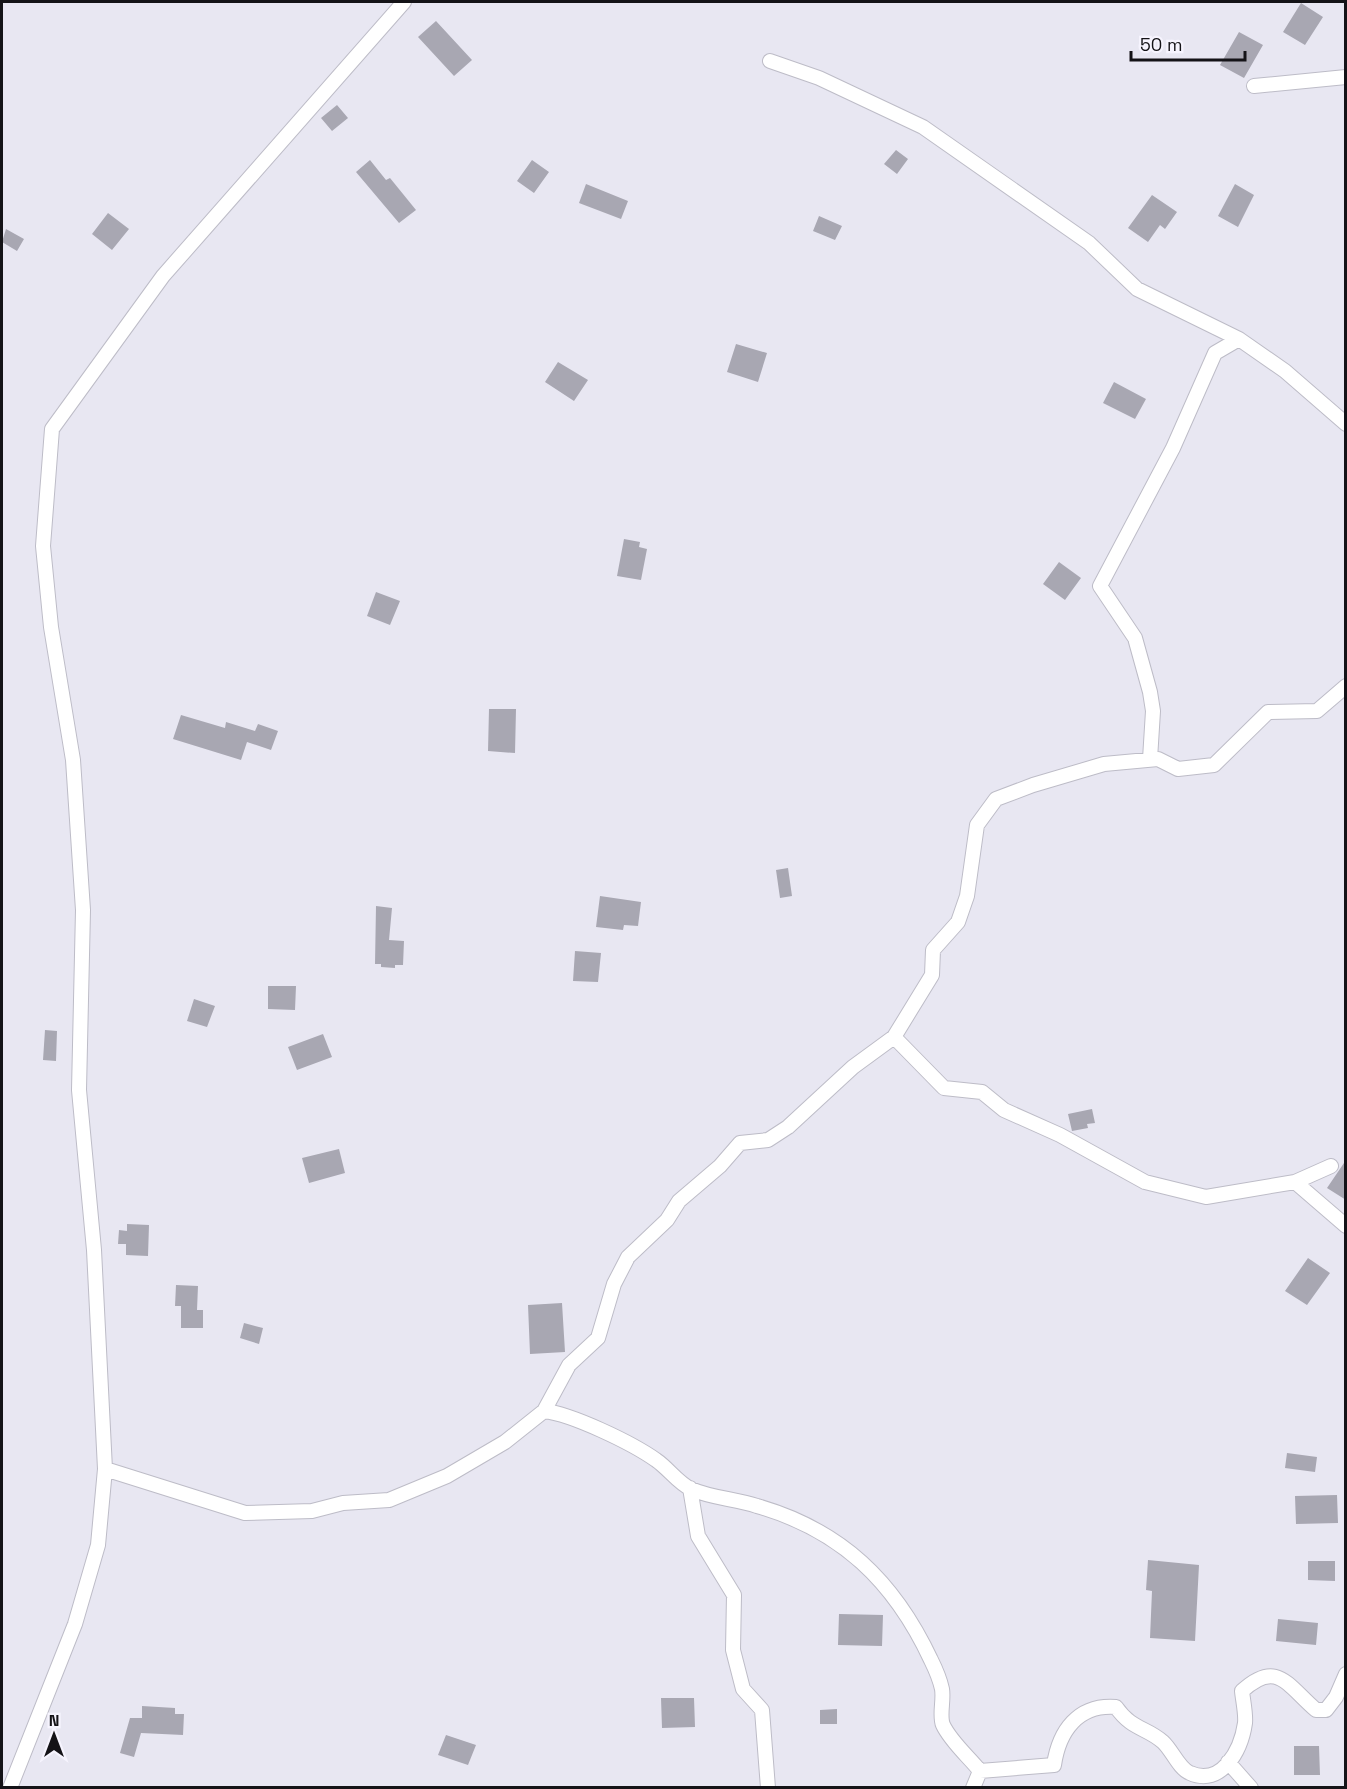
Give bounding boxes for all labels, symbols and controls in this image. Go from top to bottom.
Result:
scale bar [1131,24,1245,62]
text: 50 m [1140,33,1182,56]
north arrow [24,1705,84,1765]
text: N [49,1710,59,1731]

